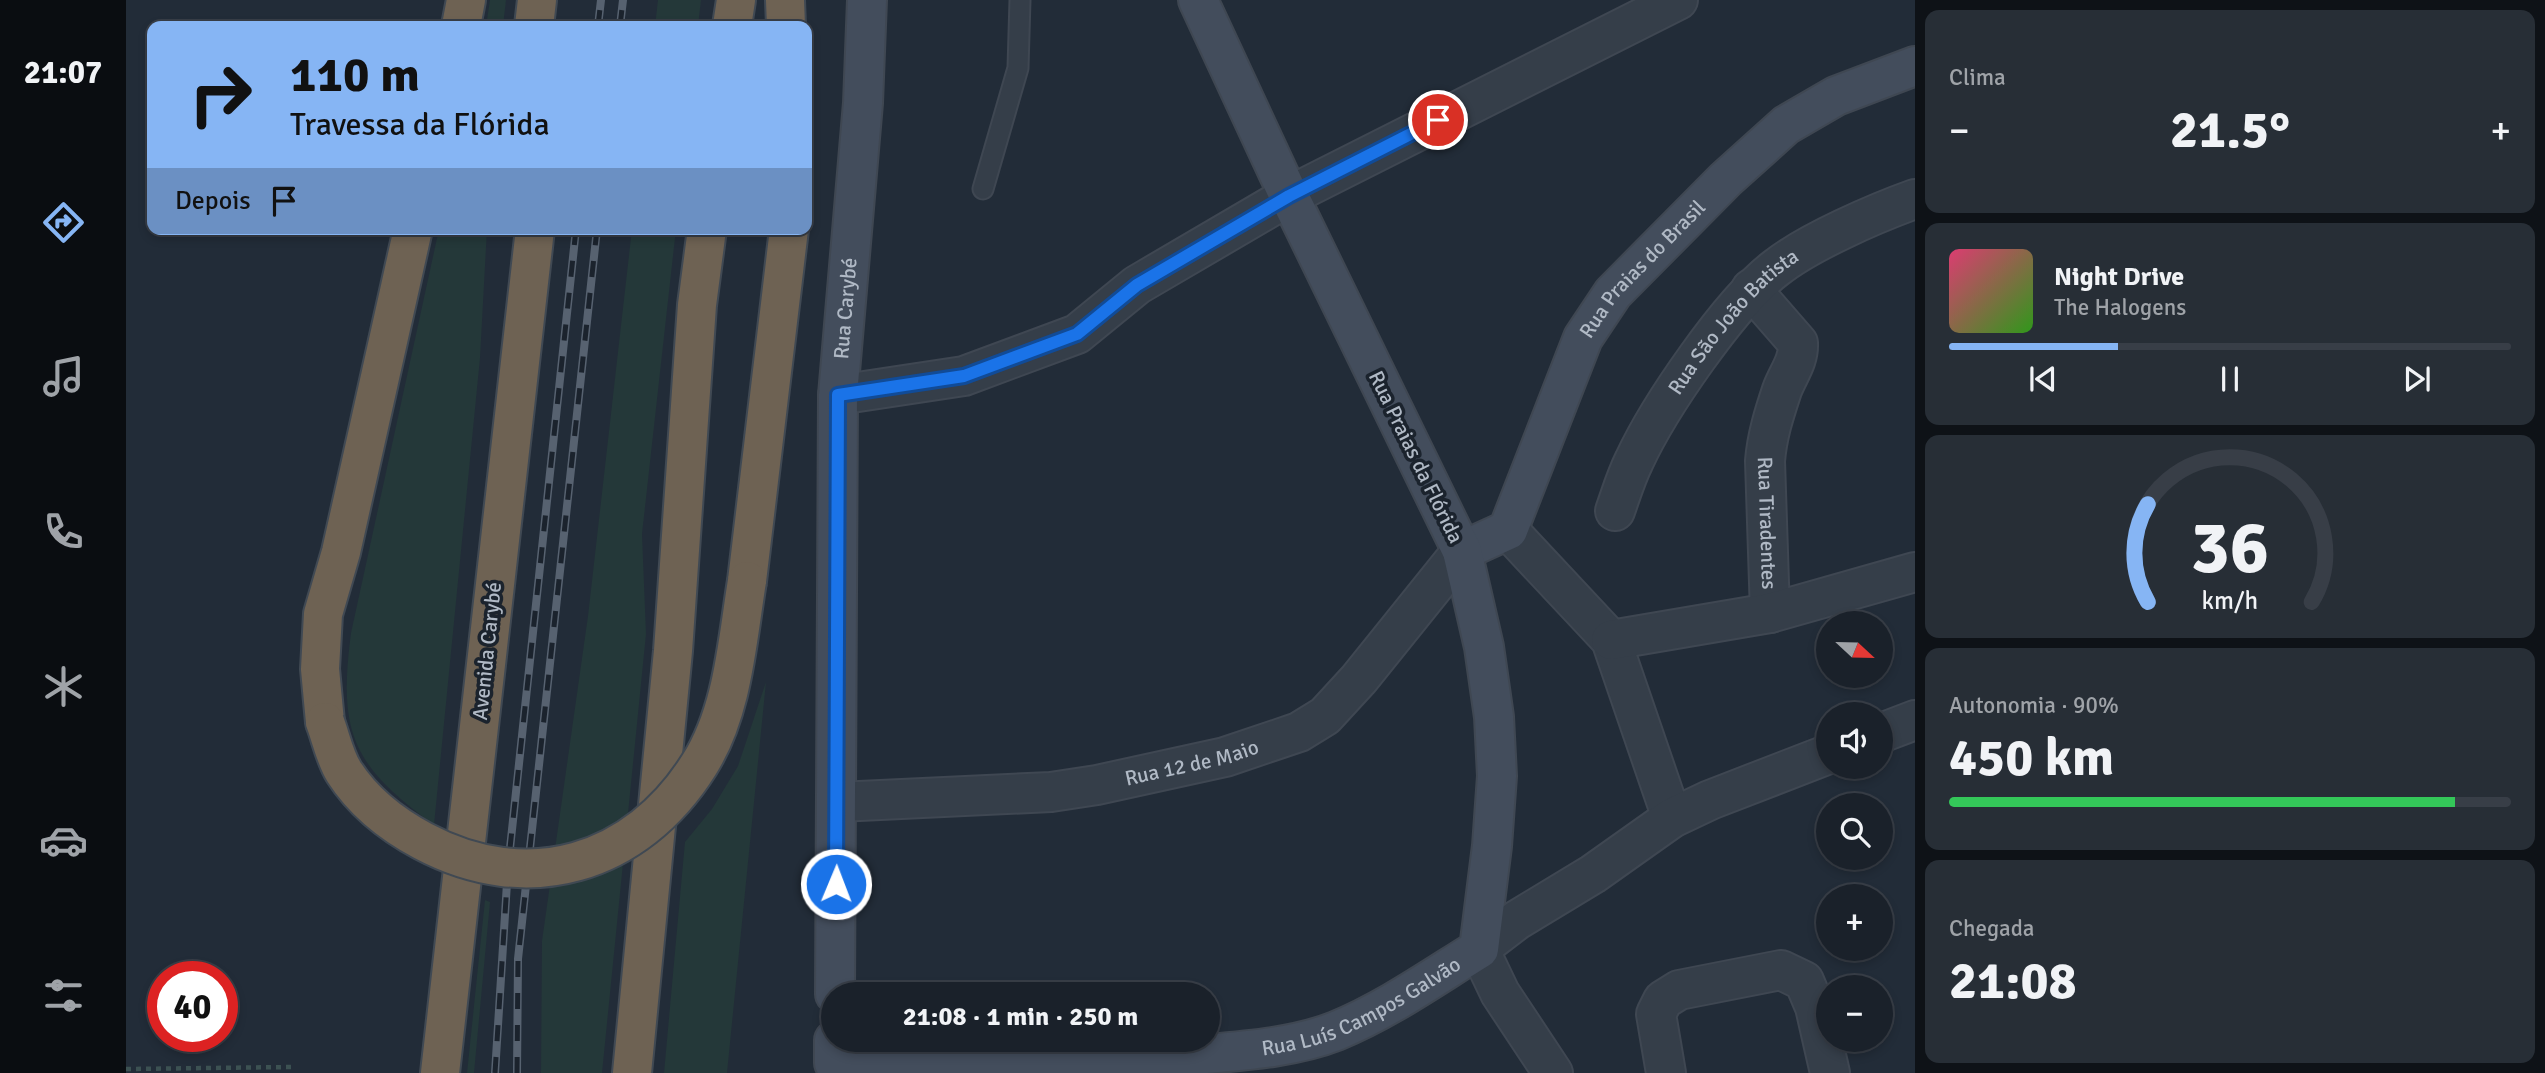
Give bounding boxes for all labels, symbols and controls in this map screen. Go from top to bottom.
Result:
text: 110 m [290,45,420,105]
icon: right [175,49,266,140]
text: 21:07 [24,53,102,92]
text: Clima [1949,63,2006,92]
pin [1408,90,1468,150]
text: 21.5° [2170,98,2290,162]
icon: arrive [1419,101,1457,139]
text: Travessa da Flórida [290,105,550,144]
text: − [1949,107,1970,154]
text: + [2490,107,2511,154]
icon: arrive [265,182,303,220]
text: Depois [175,185,251,217]
street label: Rua Praias do Brasil [1574,194,1711,343]
icon: directions [39,198,88,247]
street label: Rua São João Batista [1662,243,1803,400]
street label: Rua Carybé [828,256,863,360]
text: Night Drive [2054,261,2184,293]
text: The Halogens [2054,293,2186,322]
icon: music [39,352,88,401]
icon: previous [2024,360,2062,398]
icon: pause [2211,360,2249,398]
icon: next [2398,360,2436,398]
street label: Rua Praias da Flórida [1363,367,1469,547]
street label: Rua Tiradentes [1752,456,1782,590]
text: 36 [2191,505,2269,594]
icon: phone [39,507,88,556]
street label: Avenida Carybé [467,581,507,721]
text: km/h [2202,585,2258,616]
north arrow [1816,611,1894,688]
map controls [1816,611,1893,1052]
icon: climate [39,662,88,711]
text: Autonomia · 90% [1949,691,2119,720]
button: sound [1816,702,1893,779]
text: 450 km [1949,726,2114,790]
street label: Rua 12 de Maio [1122,734,1262,792]
button: search [1816,793,1893,870]
icon: car [39,816,88,865]
position arrow [799,847,873,921]
button: + [1816,884,1893,961]
text: Chegada [1949,914,2034,943]
text: 21:08 [1949,949,2077,1013]
street label: Rua Luís Campos Galvão [1260,951,1465,1061]
speed limit sign: 40 [147,961,238,1052]
icon: filters [39,971,88,1020]
button: − [1816,975,1893,1052]
text: 21:08 · 1 min · 250 m [903,1001,1138,1033]

